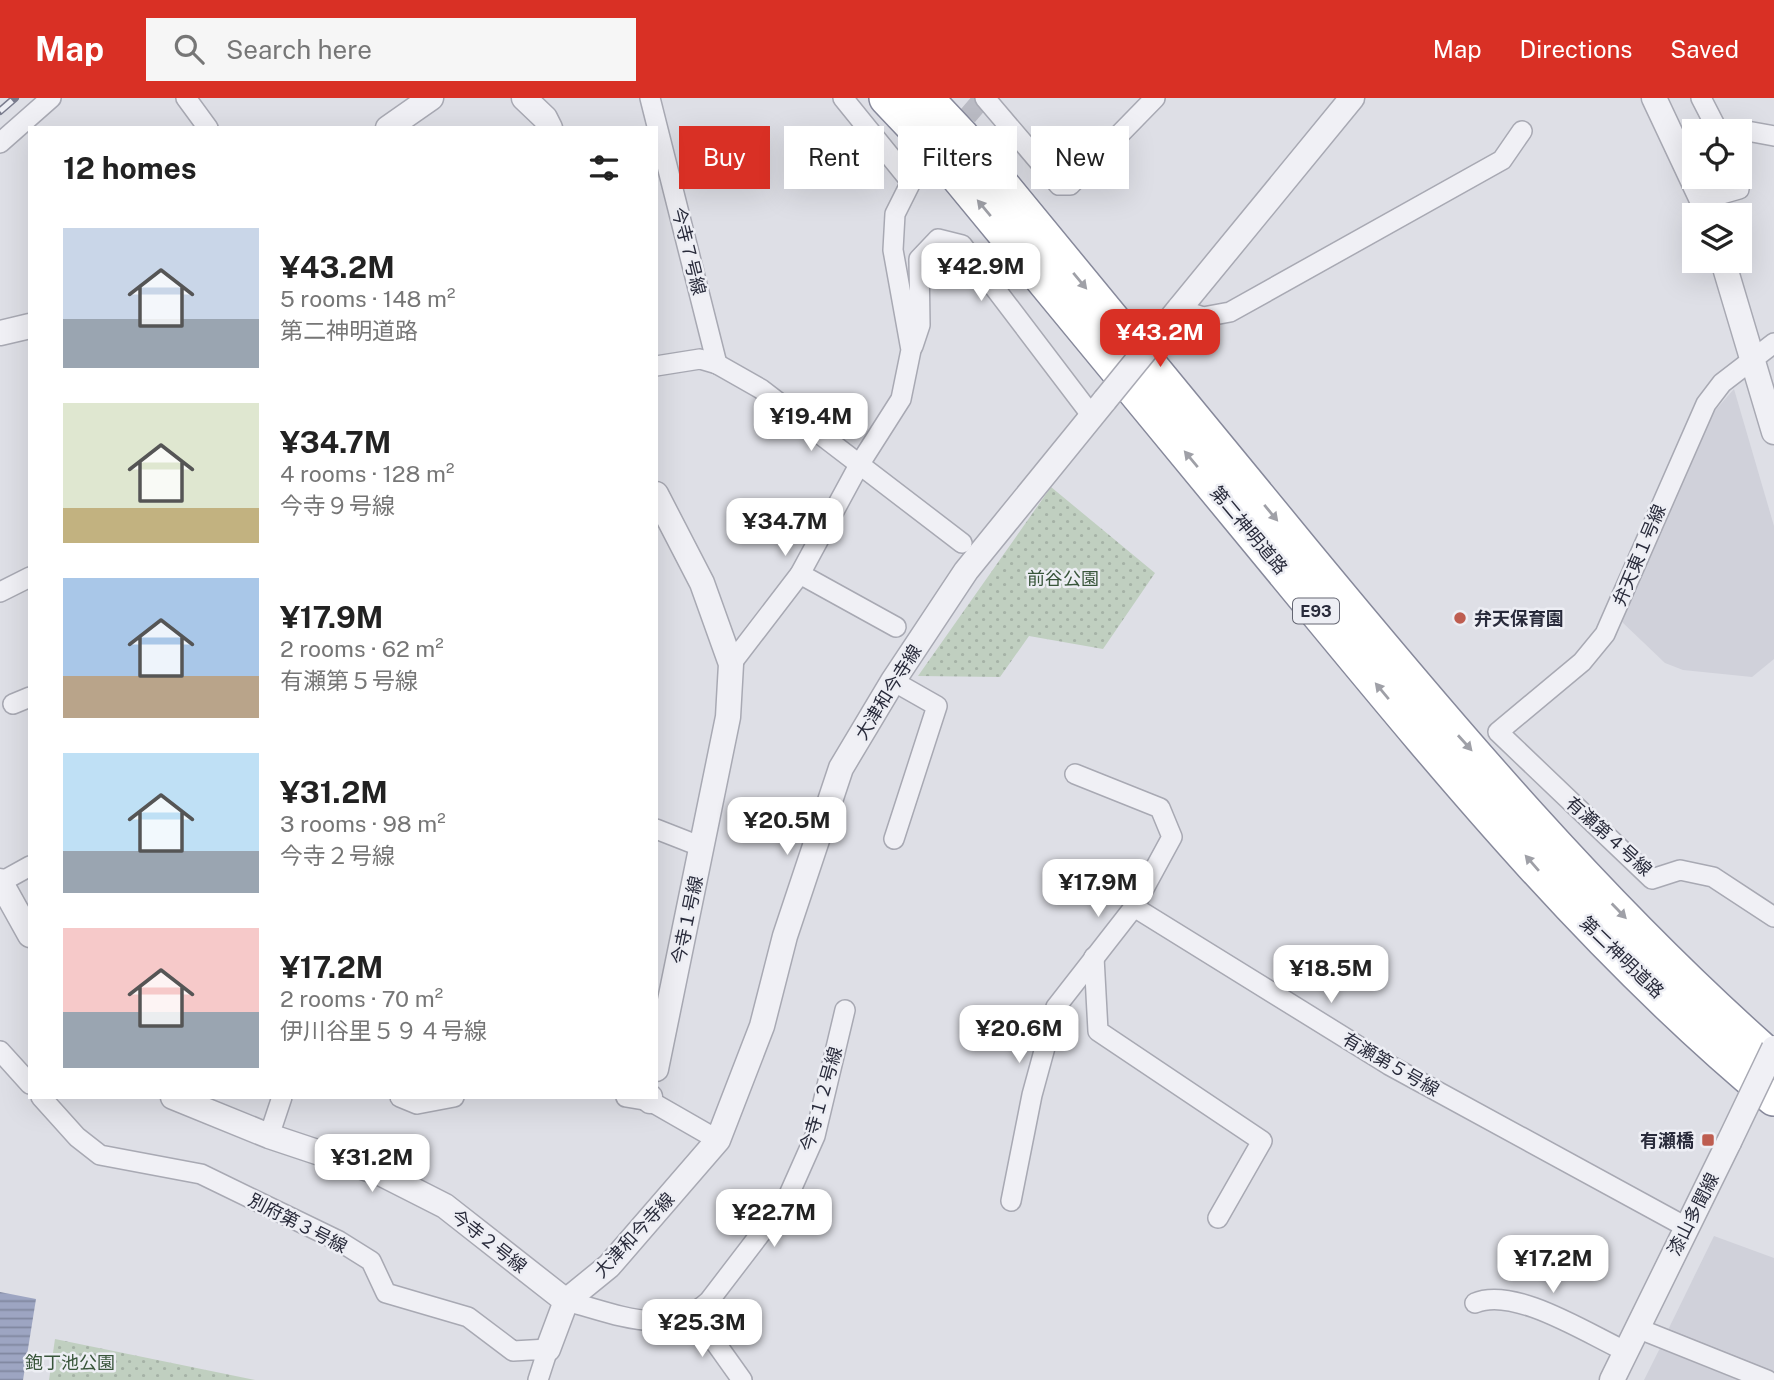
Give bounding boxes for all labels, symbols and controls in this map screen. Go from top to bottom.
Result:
search box [146,18,636,81]
text: Map [35,30,104,68]
icon: search [170,30,208,68]
text: Search here [226,34,372,65]
text: Map [1433,35,1482,63]
text: Directions [1520,35,1632,63]
text: Saved [1670,35,1739,63]
map controls [1682,119,1752,273]
button: locate [1682,119,1752,189]
chip: Buy [679,126,770,189]
chip: Rent [784,126,884,189]
chip: Filters [898,126,1017,189]
chip: New [1031,126,1129,189]
icon: filters [585,149,623,187]
text: 12 homes [63,150,197,186]
one-way arrow [977,199,992,216]
button: layers [1682,203,1752,273]
street label: 今寺７号線 [668,205,710,297]
pin: ¥42.9M [924,244,1038,303]
text: ¥43.2M [280,249,395,285]
text: ¥42.9M [937,252,1025,279]
icon: home [119,256,203,340]
one-way arrow [1072,272,1087,289]
text: 5 rooms · 148 m² [280,285,455,312]
pin: ¥43.2M [1103,310,1217,369]
text: 第二神明道路 [280,317,418,344]
text: ¥43.2M [1116,318,1204,345]
pin: ¥19.4M [754,394,868,453]
text: ¥19.4M [770,402,852,429]
text: ¥34.7M [280,424,391,460]
icon: home [119,431,203,515]
one-way arrow [1184,450,1199,467]
text: 4 rooms · 128 m² [280,460,454,487]
street label: 第二神明道路 [1206,482,1292,578]
text: 今寺９号線 [280,492,395,519]
pin: ¥34.7M [728,498,842,558]
street label: 弁天東１号線 [1608,501,1670,609]
one-way arrow [1263,504,1279,522]
text: ¥34.7M [742,507,828,534]
park label: 前谷公園 [1027,568,1099,589]
road number: E93 [1293,598,1339,624]
text: ¥17.9M [280,599,383,635]
icon: home [119,606,203,690]
place label: 弁天保育園 [1474,608,1564,629]
marker: 弁天保育園 [1452,610,1468,626]
text: 2 rooms · 62 m² [280,635,444,662]
street label: 大津和今寺線 [850,641,926,743]
text: 有瀬第５号線 [280,667,418,694]
one-way arrow [1375,683,1390,701]
one-way arrow [1457,734,1473,751]
text: ¥31.2M [280,774,388,810]
icon: home [119,781,203,865]
street label: 有瀬第４号線 [1562,792,1656,880]
pin: ¥20.5M [730,798,844,857]
text: ¥20.5M [743,806,831,833]
text: 3 rooms · 98 m² [280,810,446,837]
text: 今寺２号線 [280,842,395,869]
one-way arrow [1525,854,1540,871]
pin: ¥17.9M [1041,860,1155,919]
text: ¥17.9M [1058,868,1138,895]
street label: 今寺１号線 [667,874,707,966]
one-way arrow [1610,902,1626,919]
street label: 第二神明道路 [1576,912,1668,1002]
pin: ¥18.5M [1274,946,1388,1005]
text: ¥17.2M [280,949,383,985]
text: ¥18.5M [1289,954,1373,981]
icon: home [119,956,203,1040]
text: 2 rooms · 70 m² [280,985,443,1012]
pin: ¥20.6M [962,1006,1076,1065]
text: ¥20.6M [975,1014,1063,1041]
text: 伊川谷里５９４号線 [280,1017,487,1044]
street label: 有瀬第５号線 [1339,1028,1443,1100]
street label: 今寺１２号線 [796,1044,846,1154]
place label: 有瀬橋 [1640,1130,1694,1151]
marker: 有瀬橋 [1700,1132,1716,1148]
pin: ¥31.2M [315,1134,429,1194]
text: ¥31.2M [331,1143,413,1170]
street label: 漆山多聞線 [1663,1169,1723,1259]
street label: 大津和今寺線 [589,1188,679,1282]
street label: 別府第３号線 [245,1189,351,1257]
pin: ¥22.7M [717,1190,831,1249]
text: ¥22.7M [732,1198,816,1225]
street label: 今寺２号線 [447,1205,531,1277]
pin: ¥17.2M [1496,1236,1610,1295]
text: ¥17.2M [1513,1244,1593,1271]
pin: ¥25.3M [645,1300,759,1359]
text: ¥25.3M [658,1308,746,1335]
park label: 鉋丁池公園 [25,1352,115,1373]

